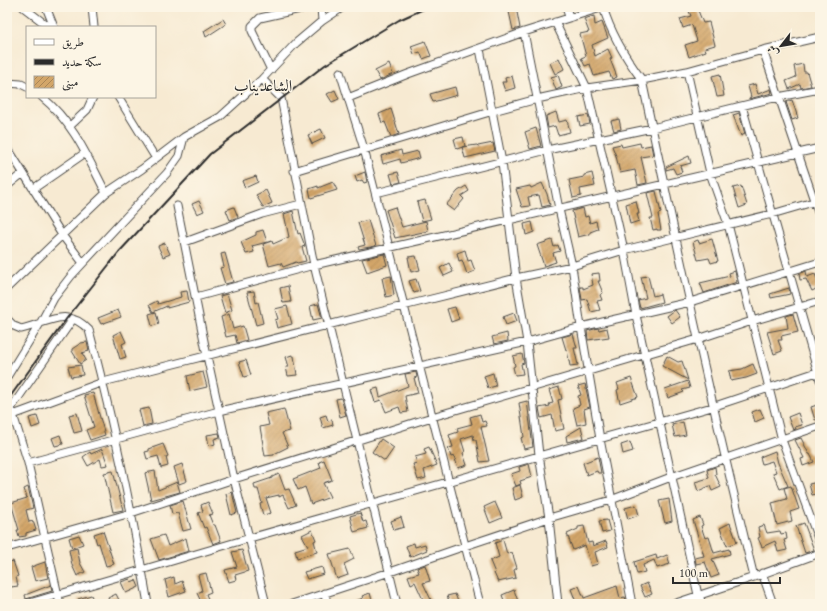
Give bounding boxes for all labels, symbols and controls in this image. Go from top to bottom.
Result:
legend [26,26,156,98]
north arrow [761,26,801,66]
text: طريق [62,34,84,50]
text: ش [764,43,781,59]
text: سكة حديد [62,54,102,70]
text: مبنى [62,74,78,91]
district label: الشاعديناب [234,75,292,96]
scale bar [673,559,780,585]
text: 100 m [679,565,709,581]

